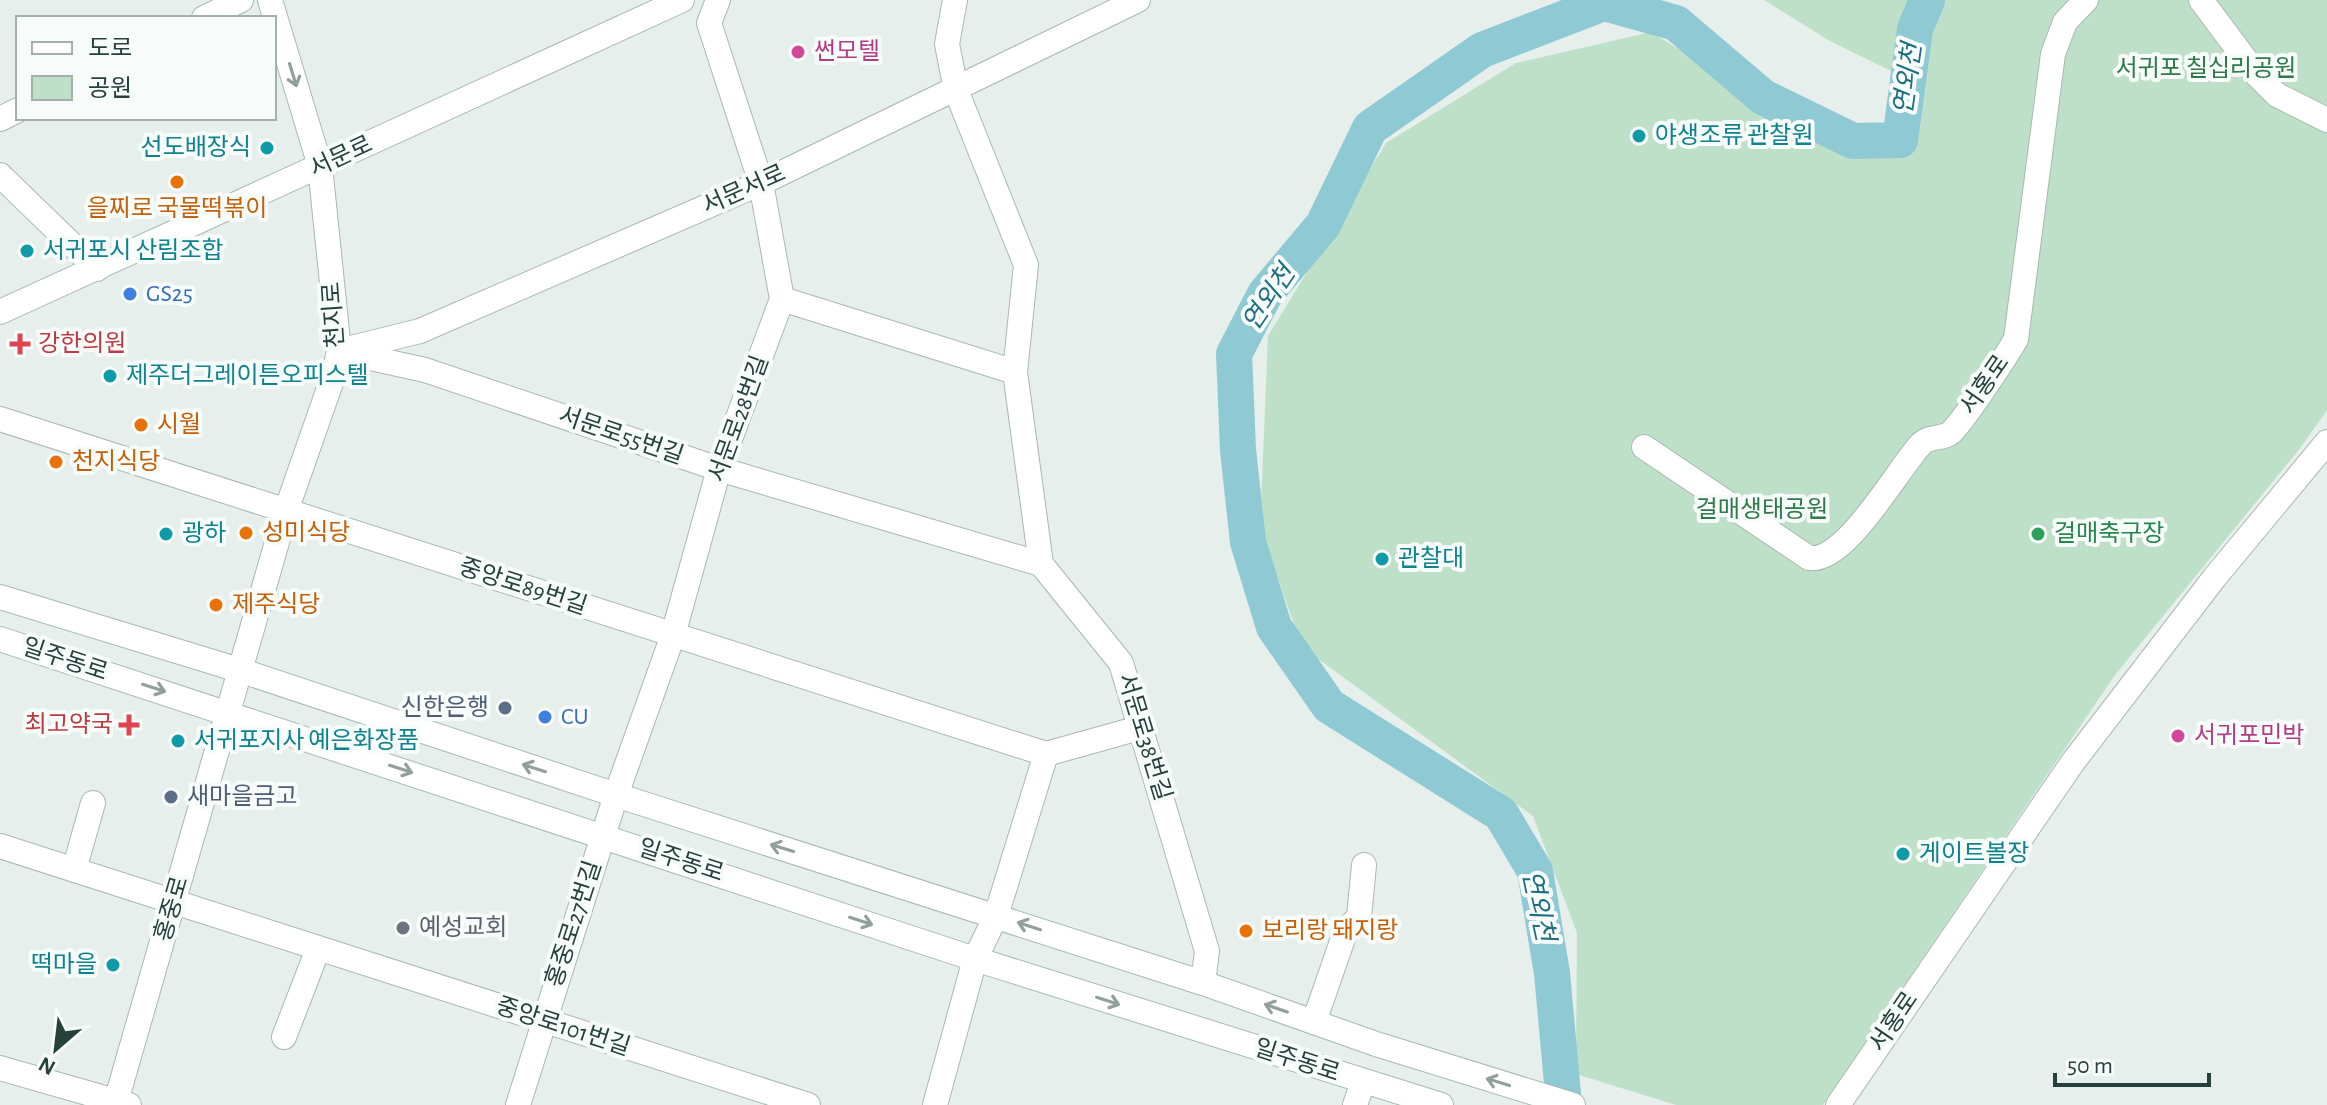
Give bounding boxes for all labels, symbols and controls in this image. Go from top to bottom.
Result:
legend [16,16,276,120]
text: 도로 [88,37,132,61]
water label: 연외천 [1889,38,1926,116]
place label: 썬모텔 [814,39,880,64]
marker: 썬모텔 [789,43,807,61]
park label: 서귀포 칠십리공원 [2116,55,2296,81]
one-way arrow [286,61,301,87]
text: 공원 [88,76,132,101]
place label: 야생조류 관찰원 [1655,122,1814,148]
marker: 야생조류 관찰원 [1630,127,1648,145]
street label: 서문로 [305,131,376,182]
place label: 선도배장식 [141,134,251,160]
marker: 선도배장식 [258,139,276,157]
street label: 서문서로 [698,160,789,219]
marker: 을찌로 국물떡볶이 [168,173,186,191]
place label: 을찌로 국물떡볶이 [87,196,267,221]
place label: 서귀포시 산림조합 [43,237,224,263]
marker: 서귀포시 산림조합 [18,242,36,260]
water label: 연외천 [1237,258,1302,335]
street label: 천지로 [319,281,348,349]
place label: GS25 [146,282,193,306]
marker: GS25 [121,285,139,303]
place label: 강한의원 [38,331,126,356]
marker: 강한의원 [9,333,31,355]
street label: 서홍로 [1955,350,2014,419]
street label: 서문로28번길 [704,352,773,485]
place label: 제주더그레이튼오피스텔 [126,363,369,388]
marker: 제주더그레이튼오피스텔 [101,367,119,385]
street label: 서문로55번길 [555,402,687,469]
place label: 시월 [157,412,201,437]
marker: 시월 [132,416,150,434]
place label: 천지식당 [72,449,160,474]
marker: 천지식당 [47,453,65,471]
park label: 걸매생태공원 [1696,497,1828,522]
place label: 성미식당 [262,520,350,545]
place label: 걸매축구장 [2054,520,2164,546]
place label: 광하 [182,521,226,546]
marker: 성미식당 [237,524,255,542]
marker: 광하 [157,525,175,543]
marker: 걸매축구장 [2029,525,2047,543]
place label: 관찰대 [1398,545,1464,571]
marker: 관찰대 [1373,550,1391,568]
street label: 중앙로89번길 [456,553,591,619]
place label: 제주식당 [232,592,320,617]
marker: 제주식당 [207,596,225,614]
street label: 일주동로 [19,634,111,685]
street label: 서문로38번길 [1113,670,1176,803]
one-way arrow [141,682,166,697]
place label: 신한은행 [401,695,489,720]
marker: 신한은행 [496,699,514,717]
place label: CU [561,705,589,729]
marker: CU [536,708,554,726]
place label: 최고약국 [25,712,113,737]
marker: 최고약국 [120,716,138,734]
place label: 서귀포민박 [2194,723,2304,748]
place label: 서귀포지사 예은화장품 [194,727,419,753]
marker: 서귀포민박 [2169,727,2187,745]
marker: 서귀포지사 예은화장품 [169,732,187,750]
one-way arrow [522,760,547,775]
one-way arrow [388,762,414,777]
place label: 새마을금고 [187,784,297,809]
marker: 새마을금고 [162,788,180,806]
street label: 일주동로 [635,835,727,886]
one-way arrow [769,839,794,854]
place label: 게이트볼장 [1919,840,2029,866]
marker: 게이트볼장 [1894,845,1912,863]
street label: 홍중로27번길 [540,857,606,990]
water label: 연외천 [1518,868,1560,947]
street label: 홍중로 [149,873,193,944]
one-way arrow [848,914,873,929]
place label: 예성교회 [419,915,507,940]
one-way arrow [1017,918,1042,933]
place label: 보리랑 돼지랑 [1262,918,1398,943]
marker: 예성교회 [394,919,412,937]
marker: 보리랑 돼지랑 [1237,922,1255,940]
place label: 떡마을 [31,952,97,977]
marker: 떡마을 [104,956,122,974]
street label: 서홍로 [1864,987,1922,1056]
street label: 중앙로101번길 [493,992,634,1060]
one-way arrow [1095,994,1121,1009]
one-way arrow [1264,1000,1289,1015]
north arrow [16,1009,96,1089]
street label: 일주동로 [1251,1035,1343,1086]
scale bar [2055,1037,2209,1087]
text: N [35,1052,59,1079]
text: 50 m [2067,1054,2113,1078]
one-way arrow [1486,1074,1512,1089]

